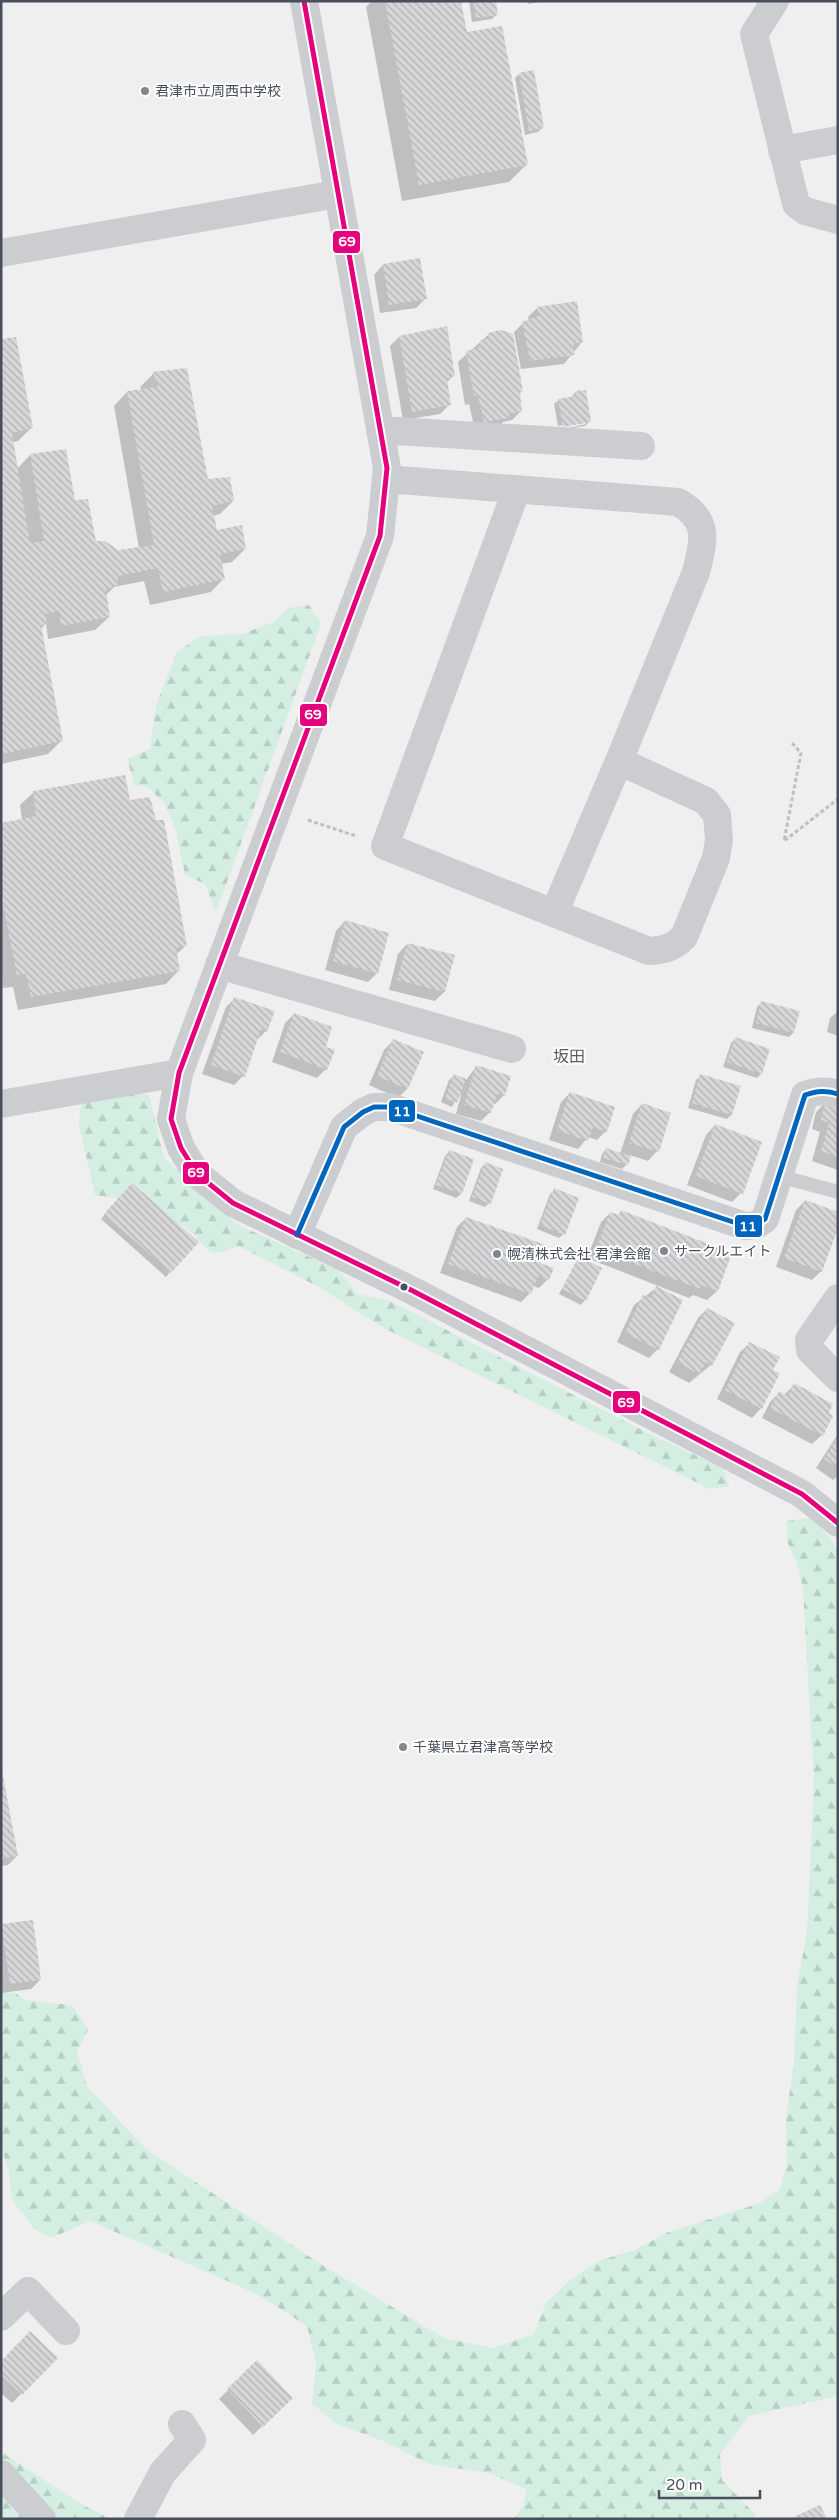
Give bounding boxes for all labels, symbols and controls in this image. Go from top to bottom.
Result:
place label: 君津市立周西中学校 [155,83,281,100]
marker: 君津市立周西中学校 [139,85,151,97]
line badge: 69 [332,230,361,254]
text: 69 [338,233,356,250]
line badge: 69 [299,703,328,727]
text: 69 [304,706,322,723]
district label: 坂田 [553,1047,585,1067]
line badge: 11 [388,1099,416,1123]
text: 11 [393,1103,411,1120]
line badge: 69 [182,1161,210,1185]
text: 69 [187,1164,205,1181]
line badge: 11 [734,1214,763,1238]
text: 11 [739,1218,757,1235]
place label: サークルエイト [674,1243,772,1260]
marker: サークルエイト [658,1245,670,1257]
place label: 幌清株式会社 君津会館 [507,1246,651,1263]
marker: 幌清株式会社 君津会館 [491,1248,503,1260]
unlabelled marker [399,1282,409,1292]
line badge: 69 [612,1390,641,1414]
text: 69 [617,1394,635,1411]
place label: 千葉県立君津高等学校 [413,1739,553,1756]
marker: 千葉県立君津高等学校 [397,1741,409,1753]
scale bar [659,2468,760,2500]
text: 20 m [666,2476,703,2494]

